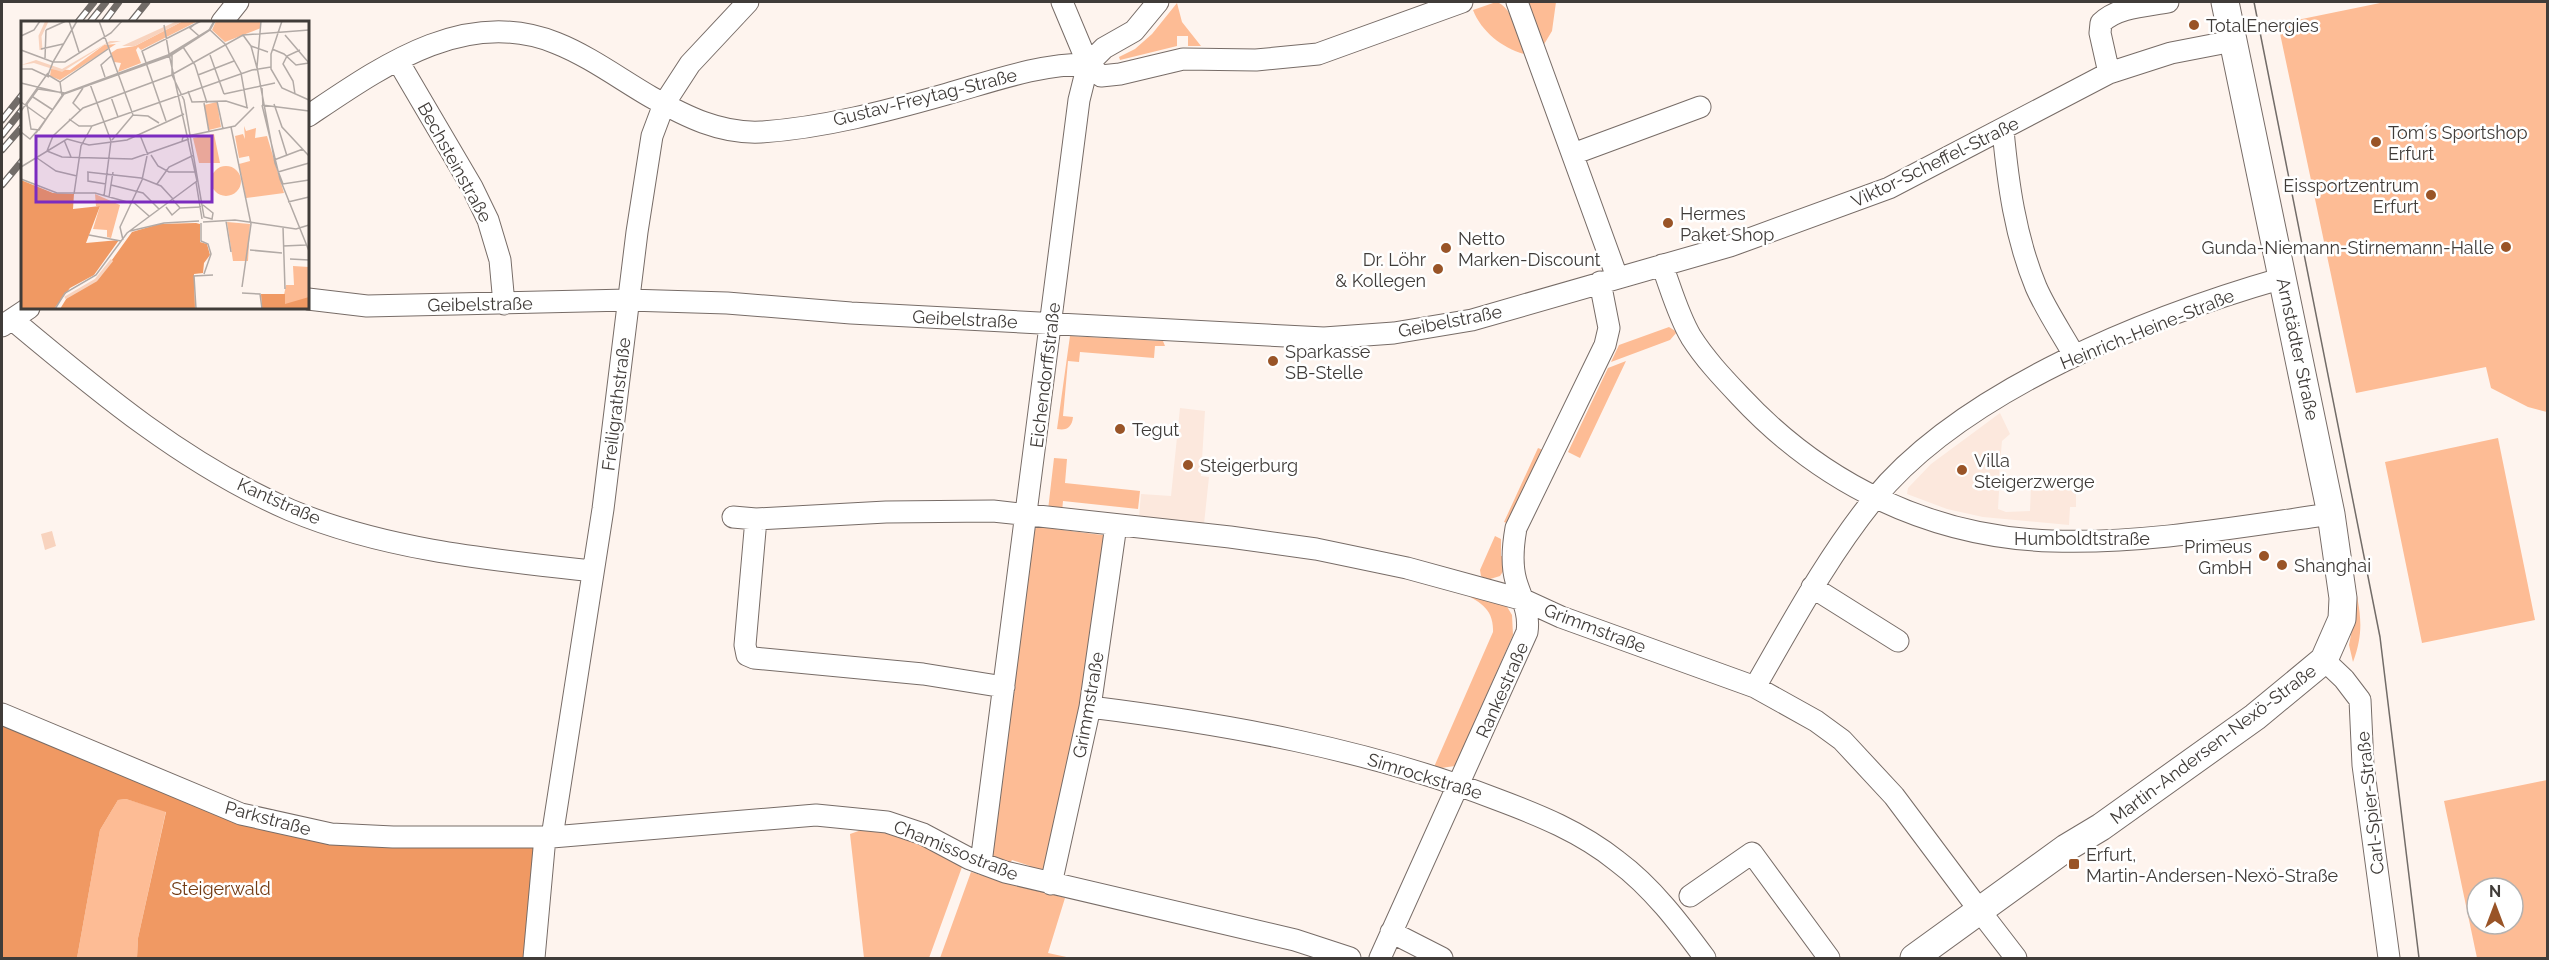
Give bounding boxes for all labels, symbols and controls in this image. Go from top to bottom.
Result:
place label: TotalEnergies [2206,15,2319,36]
marker: TotalEnergies [2187,18,2201,32]
inset map [21,21,309,309]
street label: Gustav-Freytag-Straße [831,64,1020,130]
street label: Bechsteinstraße [413,98,497,226]
street label: Viktor-Scheffel-Straße [1848,112,2022,212]
place label: Tom´s Sportshop Erfurt [2388,122,2528,164]
marker: Tom´s Sportshop Erfurt [2369,135,2383,149]
place label: Eissportzentrum Erfurt [2283,175,2419,217]
marker: Eissportzentrum Erfurt [2424,188,2438,202]
place label: Hermes Paket Shop [1680,203,1774,245]
marker: Hermes Paket Shop [1661,216,1675,230]
place label: Netto Marken-Discount [1458,228,1601,270]
place label: Gunda-Niemann-Stirnemann-Halle [2202,237,2494,258]
marker: Gunda-Niemann-Stirnemann-Halle [2499,240,2513,254]
marker: Netto Marken-Discount [1439,241,1453,255]
place label: Dr. Löhr & Kollegen [1335,249,1427,291]
marker: Dr. Löhr & Kollegen [1431,262,1445,276]
street label: Arnstädter Straße [2273,276,2323,423]
street label: Heinrich-Heine-Straße [2057,284,2238,374]
street label: Geibelstraße [427,293,533,315]
street label: Eichendorffstraße [1026,301,1064,449]
street label: Geibelstraße [1396,301,1504,341]
street label: Geibelstraße [912,306,1019,332]
street label: Freiligrathstraße [597,336,635,472]
place label: Sparkasse SB-Stelle [1285,341,1371,383]
marker: Sparkasse SB-Stelle [1266,354,1280,368]
place label: Tegut [1132,419,1179,440]
marker: Tegut [1113,422,1127,436]
place label: Villa Steigerzwerge [1974,450,2095,492]
place label: Steigerburg [1200,455,1298,476]
marker: Steigerburg [1181,458,1195,472]
marker: Villa Steigerzwerge [1955,463,1969,477]
street label: Kantstraße [234,473,324,529]
street label: Humboldtstraße [2014,528,2150,549]
place label: Primeus GmbH [2184,536,2252,578]
marker: Primeus GmbH [2257,549,2271,563]
place label: Shanghai [2294,555,2371,576]
marker: Shanghai [2275,558,2289,572]
street label: Grimmstraße [1541,599,1649,657]
street label: Rankestraße [1471,638,1533,741]
street label: Grimmstraße [1068,650,1108,760]
street label: Martin-Andersen-Nexö-Straße [2106,659,2320,828]
street label: Carl-Spier-Straße [2352,730,2388,876]
street label: Simrockstraße [1365,749,1485,804]
street label: Parkstraße [223,796,314,840]
street label: Chamissostraße [891,815,1022,885]
place label: Erfurt, Martin-Andersen-Nexö-Straße [2086,844,2339,886]
marker: Erfurt, Martin-Andersen-Nexö-Straße [2067,857,2081,871]
north arrow [2465,876,2525,936]
park label: Steigerwald [171,878,271,899]
text: N [2489,882,2501,901]

